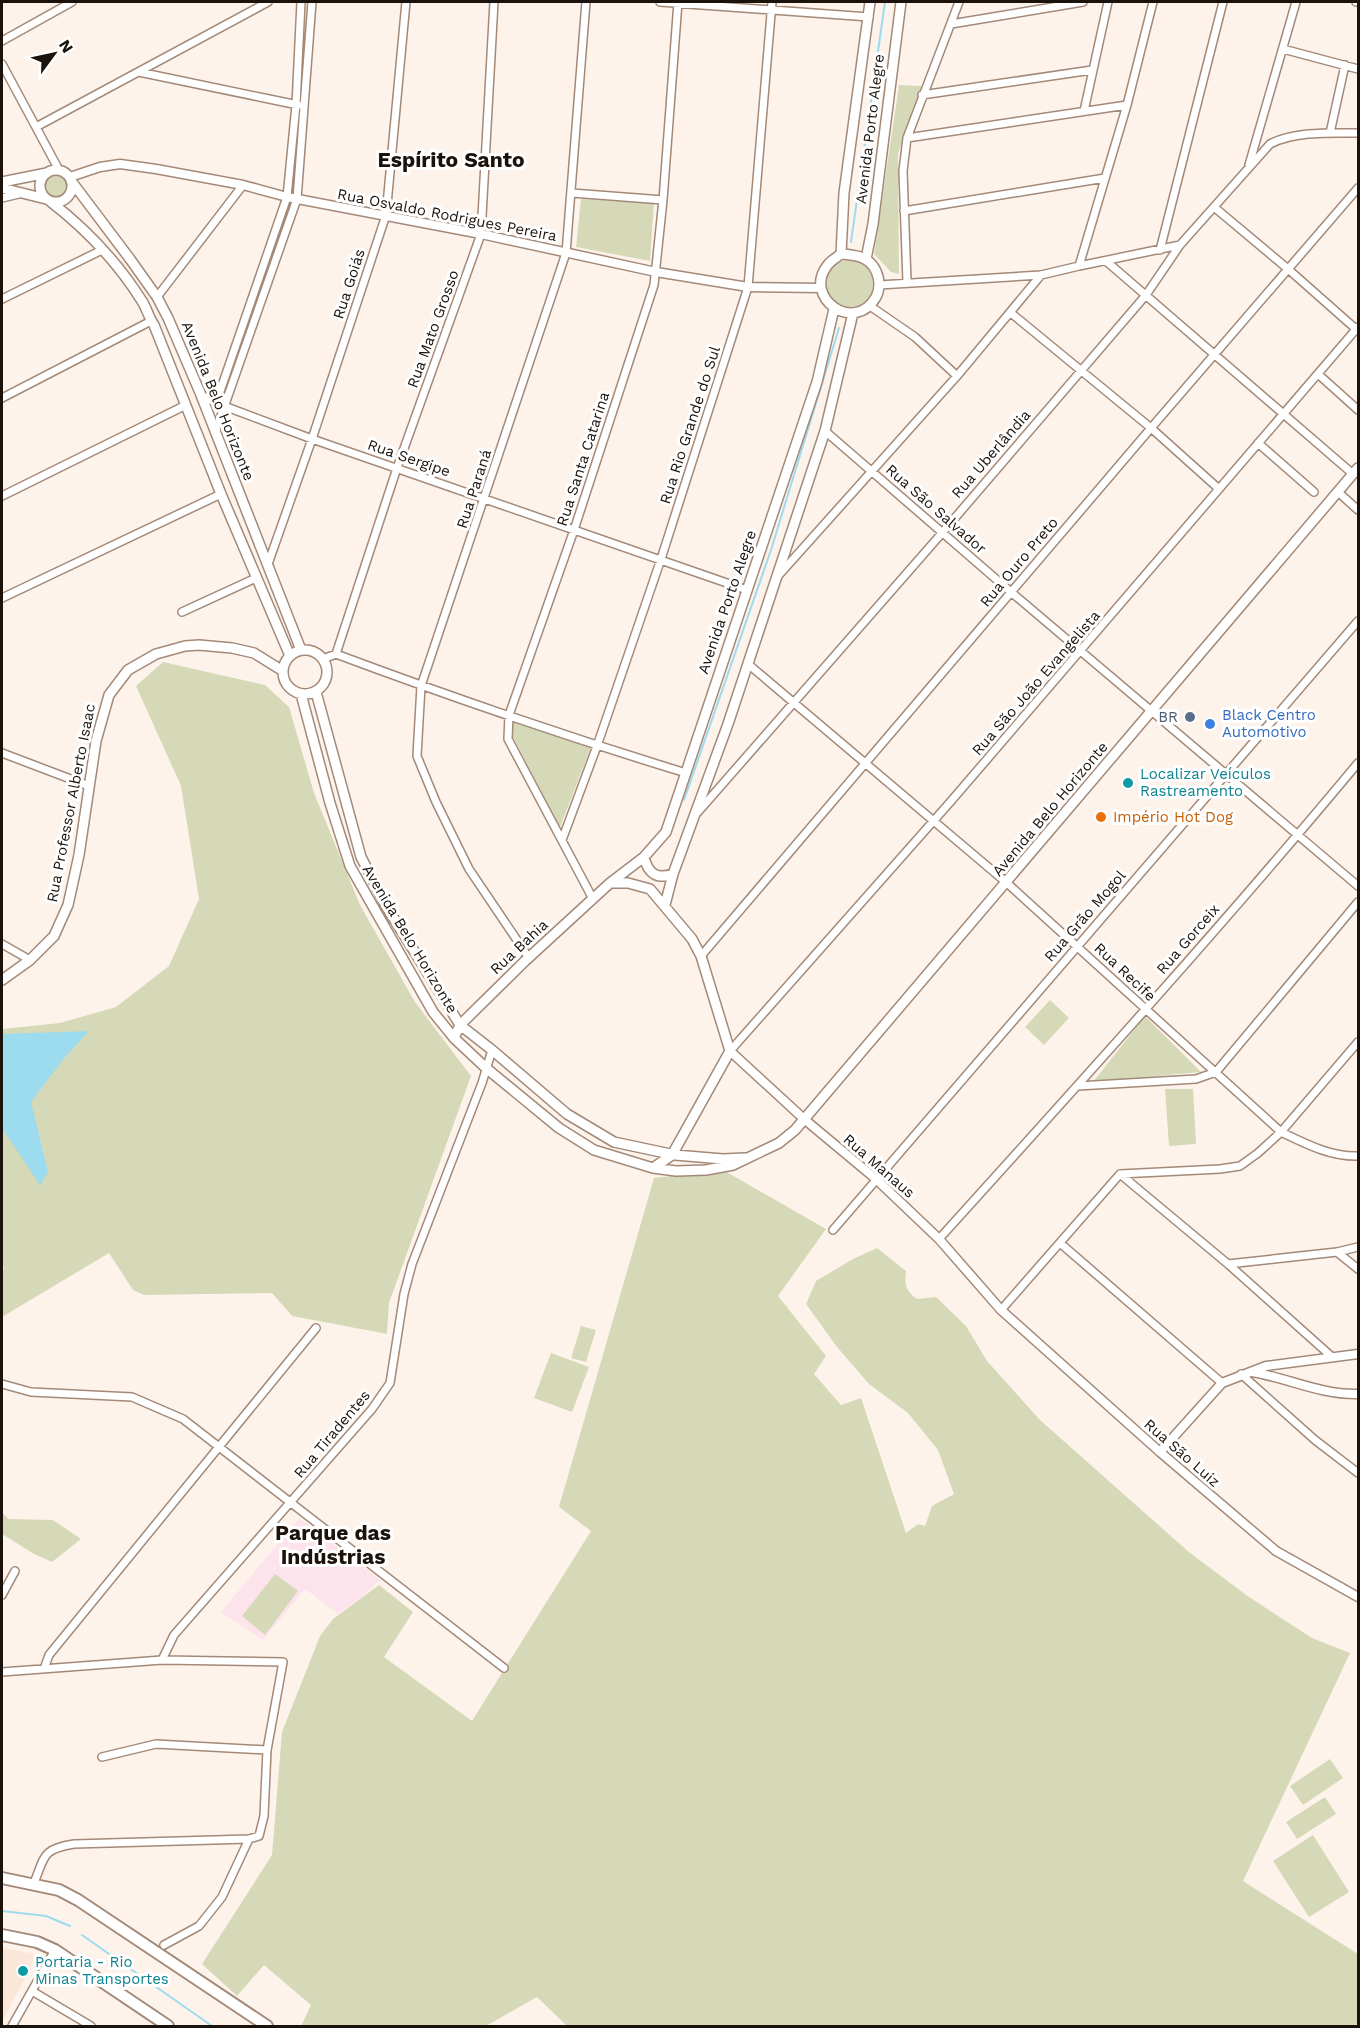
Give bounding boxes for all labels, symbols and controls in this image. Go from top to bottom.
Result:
north arrow [24,24,84,84]
text: N [55,36,77,56]
street label: Avenida Porto Alegre [852,53,888,205]
district label: Espírito Santo [378,147,524,172]
street label: Rua Osvaldo Rodrigues Pereira [336,185,559,245]
street label: Rua Goiás [329,247,369,321]
street label: Rua Mato Grosso [403,268,463,390]
street label: Avenida Belo Horizonte [178,319,258,483]
street label: Rua Rio Grande do Sul [656,343,724,506]
street label: Rua Santa Catarina [553,389,613,528]
street label: Rua Uberlândia [948,406,1035,502]
street label: Rua Sergipe [365,435,453,481]
street label: Rua Paraná [453,447,495,531]
street label: Rua São Salvador [882,460,990,558]
street label: Rua Ouro Preto [976,513,1062,611]
street label: Avenida Porto Alegre [694,528,760,676]
street label: Rua São João Evangelista [968,606,1104,759]
street label: Rua Professor Alberto Isaac [43,702,99,904]
place label: Black Centro Automotivo [1222,706,1316,741]
place label: BR [1158,708,1178,726]
marker: BR [1183,710,1197,724]
marker: Black Centro Automotivo [1203,717,1217,731]
street label: Avenida Belo Horizonte [988,738,1112,880]
place label: Localizar Veículos Rastreamento [1140,765,1271,800]
marker: Localizar Veículos Rastreamento [1121,776,1135,790]
place label: Império Hot Dog [1113,808,1233,826]
marker: Império Hot Dog [1094,810,1108,824]
street label: Avenida Belo Horizonte [359,862,461,1016]
street label: Rua Grão Mogol [1040,866,1130,965]
street label: Rua Gorceix [1153,900,1223,978]
street label: Rua Bahia [486,915,552,978]
street label: Rua Recife [1091,939,1159,1005]
street label: Rua Manaus [840,1130,918,1202]
street label: Rua Tiradentes [290,1386,374,1482]
street label: Rua São Luiz [1140,1415,1224,1491]
district label: Parque das Indústrias [275,1520,391,1569]
place label: Portaria - Rio Minas Transportes [35,1953,169,1988]
marker: Portaria - Rio Minas Transportes [16,1964,30,1978]

